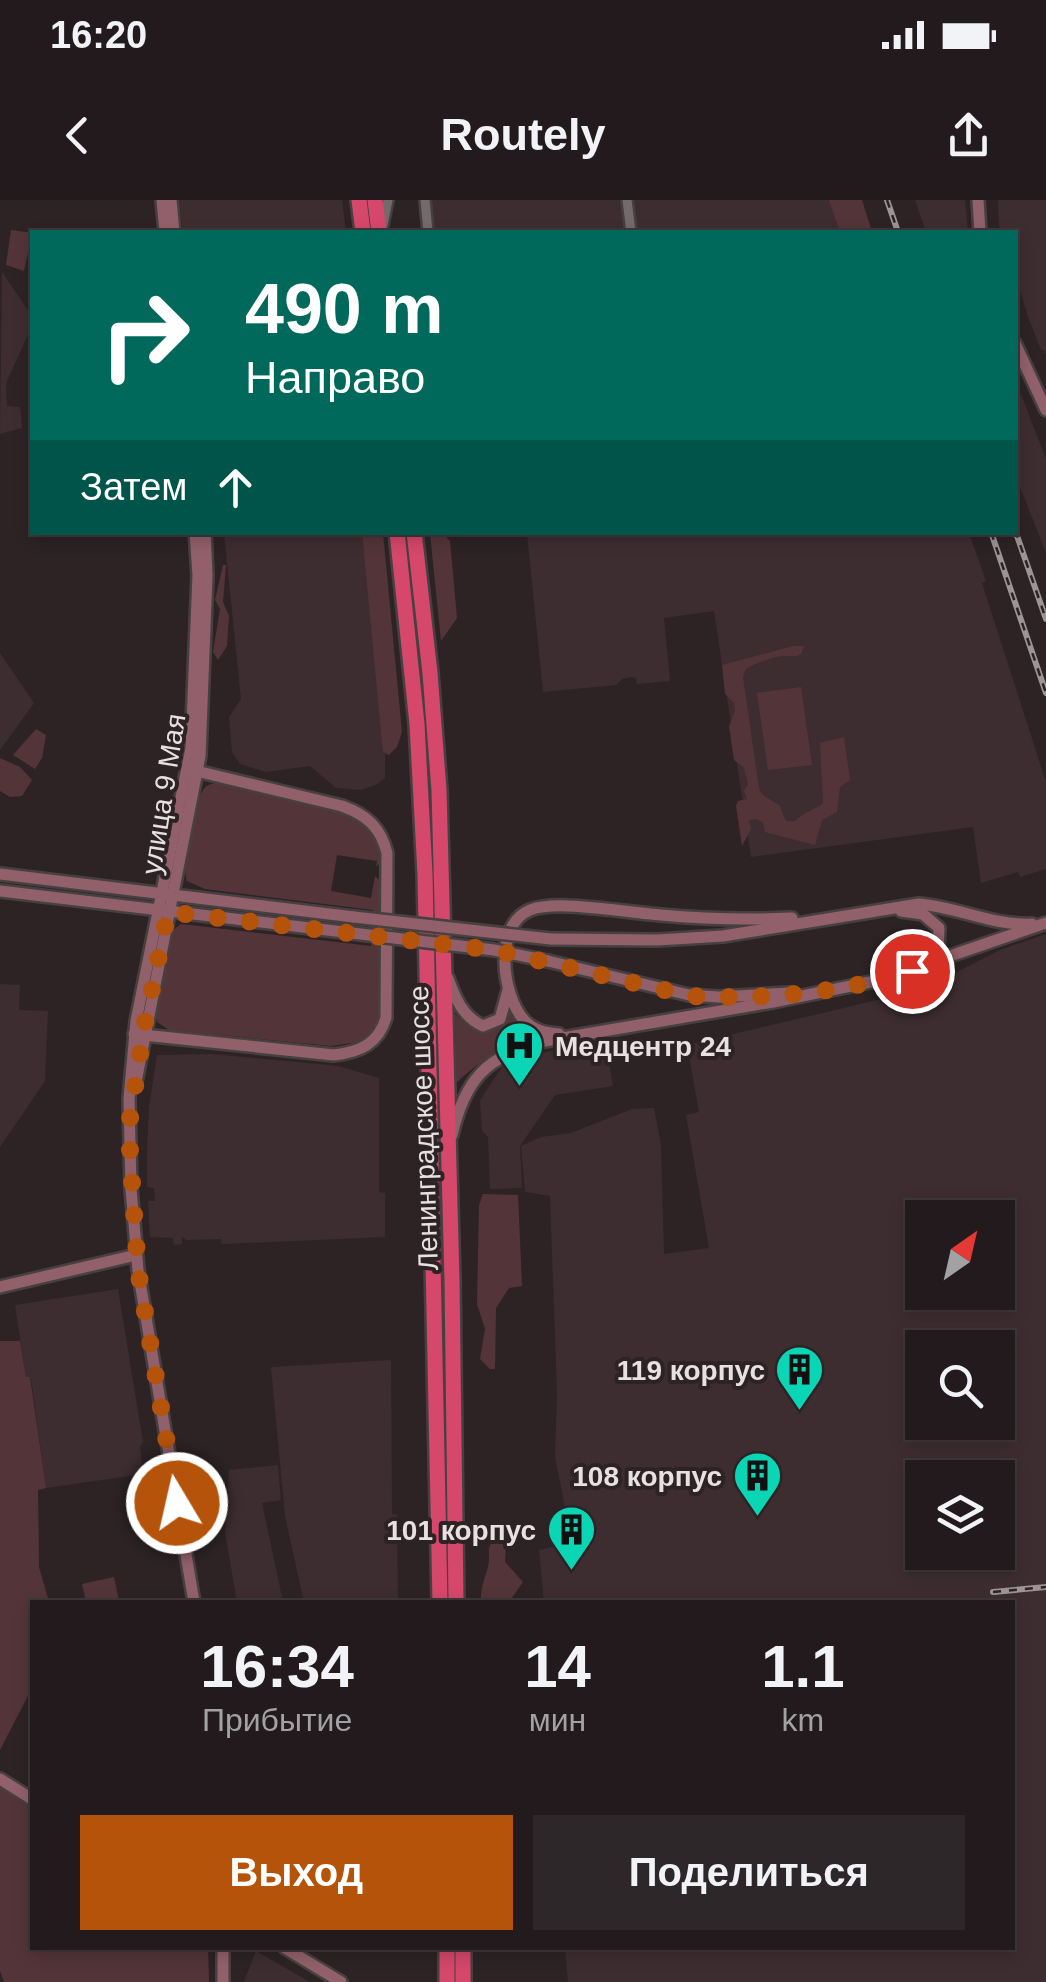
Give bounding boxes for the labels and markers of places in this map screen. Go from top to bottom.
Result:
pin [870,929,955,1014]
hospital icon: Медцентр 24 [494,1020,546,1088]
place label: Медцентр 24 [555,1031,732,1062]
building icon: 119 корпус [774,1344,826,1412]
place label: 119 корпус [617,1355,765,1386]
building icon: 108 корпус [731,1450,783,1518]
place label: 108 корпус [572,1461,722,1492]
building icon: 101 корпус [545,1504,597,1572]
place label: 101 корпус [386,1515,536,1546]

